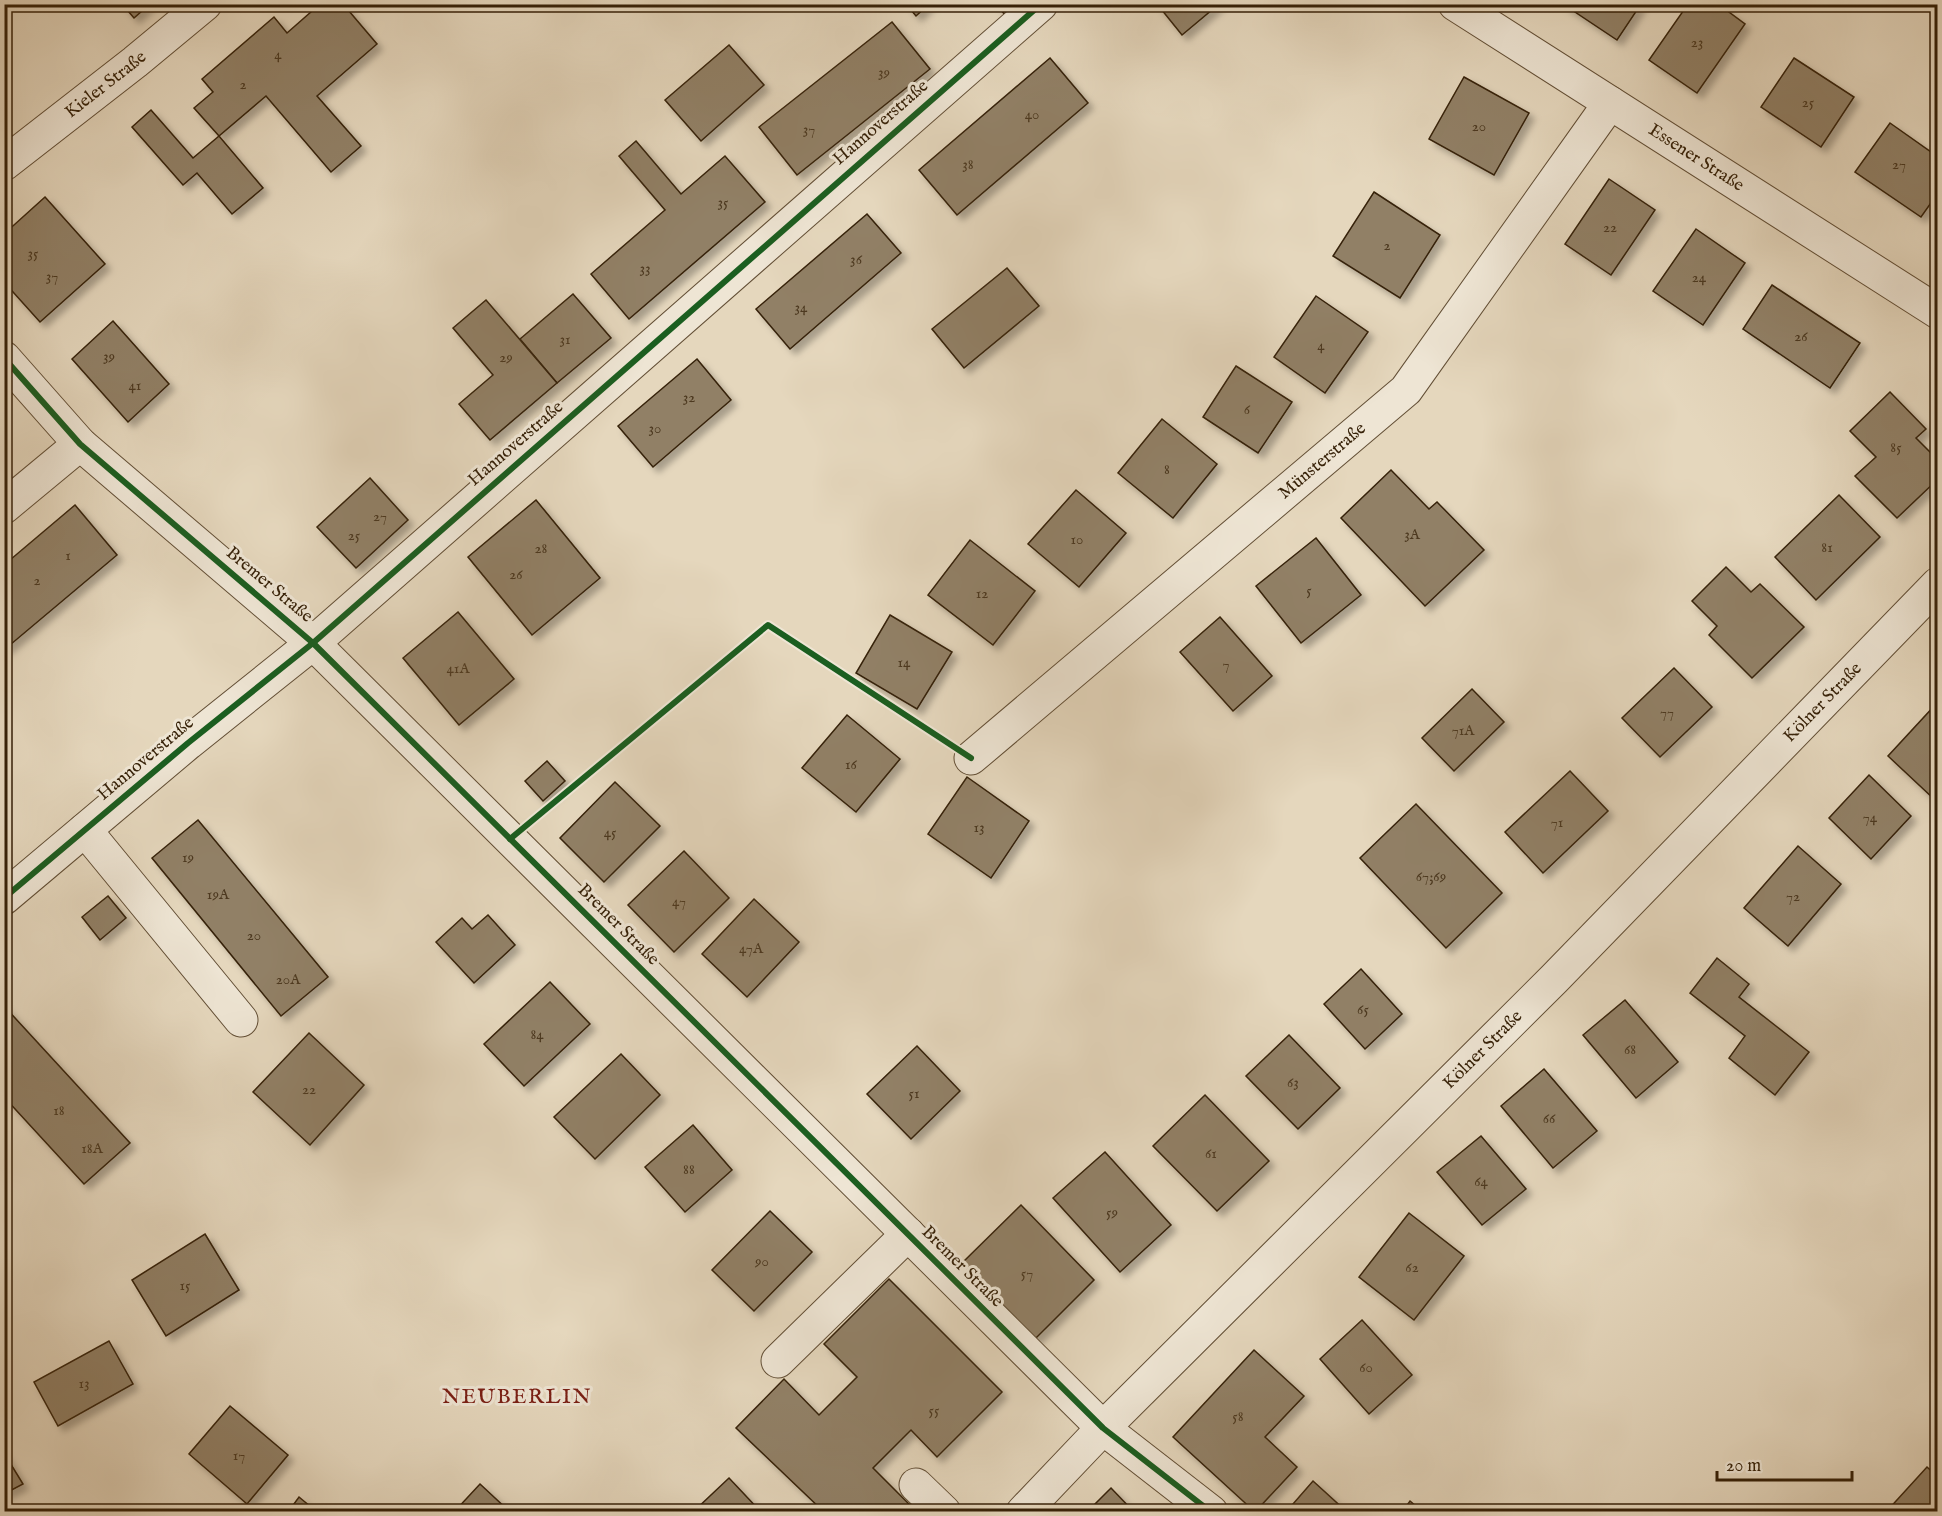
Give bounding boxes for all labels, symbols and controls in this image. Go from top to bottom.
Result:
house number: 23 [1691,33,1703,52]
house number: 4 [274,45,282,64]
street label: Kieler Straße [60,46,151,124]
house number: 39 [878,63,890,82]
house number: 2 [239,75,247,94]
street label: Hannoverstraße [828,75,934,171]
house number: 25 [1802,93,1815,112]
house number: 40 [1025,105,1039,124]
house number: 20 [1472,117,1486,136]
street label: Essener Straße [1644,119,1748,197]
house number: 37 [803,120,815,139]
house number: 38 [962,155,974,174]
house number: 27 [1892,155,1906,174]
house number: 35 [717,193,729,212]
house number: 22 [1603,218,1617,237]
house number: 2 [1383,236,1391,255]
house number: 35 [27,244,39,263]
house number: 36 [850,250,863,269]
house number: 33 [639,259,651,278]
house number: 37 [46,267,58,286]
house number: 24 [1692,268,1707,287]
house number: 34 [795,298,808,317]
house number: 26 [1794,327,1808,346]
house number: 31 [559,330,571,349]
house number: 4 [1317,336,1325,355]
house number: 39 [103,347,115,366]
house number: 29 [499,348,513,367]
house number: 41 [129,376,141,395]
house number: 32 [683,388,695,407]
street label: Hannoverstraße [463,396,569,492]
house number: 6 [1244,400,1251,419]
street label: Münsterstraße [1274,417,1371,504]
house number: 30 [649,419,661,438]
house number: 85 [1890,438,1902,457]
house number: 8 [1164,460,1170,479]
house number: 27 [373,507,387,526]
house number: 3A [1404,525,1421,544]
house number: 25 [348,526,361,545]
house number: 10 [1071,530,1083,549]
house number: 81 [1821,538,1833,557]
house number: 28 [535,539,548,558]
street label: Bremer Straße [221,542,317,628]
house number: 1 [65,546,71,565]
house number: 26 [509,565,523,584]
house number: 2 [33,571,41,590]
house number: 5 [1306,581,1312,600]
house number: 12 [976,584,988,603]
house number: 14 [898,653,911,672]
house number: 7 [1222,655,1230,674]
street label: Kölner Straße [1779,657,1867,748]
house number: 41A [446,659,470,678]
house number: 77 [1660,703,1674,722]
street label: Hannoverstraße [93,712,199,806]
house number: 71A [1452,721,1475,740]
house number: 16 [845,755,858,774]
house number: 74 [1863,808,1878,827]
house number: 71 [1551,813,1563,832]
house number: 13 [973,818,985,837]
house number: 45 [604,823,617,842]
house number: 19 [182,848,194,867]
house number: 67;69 [1416,867,1446,886]
street label: Bremer Straße [572,879,664,971]
house number: 19A [207,885,230,904]
house number: 72 [1786,887,1800,906]
house number: 47 [672,892,686,911]
house number: 20 [247,926,261,945]
house number: 47A [739,939,764,958]
house number: 20A [276,970,301,989]
house number: 65 [1357,1000,1369,1019]
street label: Kölner Straße [1438,1005,1528,1094]
house number: 84 [530,1025,544,1044]
house number: 68 [1624,1040,1636,1059]
house number: 63 [1287,1073,1299,1092]
house number: 22 [302,1080,316,1099]
house number: 51 [908,1084,920,1103]
house number: 18 [53,1101,65,1120]
house number: 66 [1543,1109,1556,1128]
house number: 18A [81,1139,104,1158]
house number: 61 [1205,1144,1217,1163]
house number: 88 [683,1160,695,1179]
house number: 64 [1474,1172,1488,1191]
house number: 59 [1106,1203,1118,1222]
street label: Bremer Straße [916,1221,1008,1313]
house number: 90 [754,1252,769,1271]
house number: 62 [1405,1258,1419,1277]
house number: 57 [1021,1264,1033,1283]
house number: 15 [179,1276,191,1295]
house number: 60 [1359,1358,1373,1377]
house number: 13 [78,1374,90,1393]
district label: NEUBERLIN [442,1384,592,1411]
house number: 55 [929,1401,940,1420]
house number: 58 [1232,1407,1244,1426]
scale bar [1717,1444,1852,1482]
house number: 17 [233,1446,245,1465]
text: 20 m [1726,1455,1761,1478]

